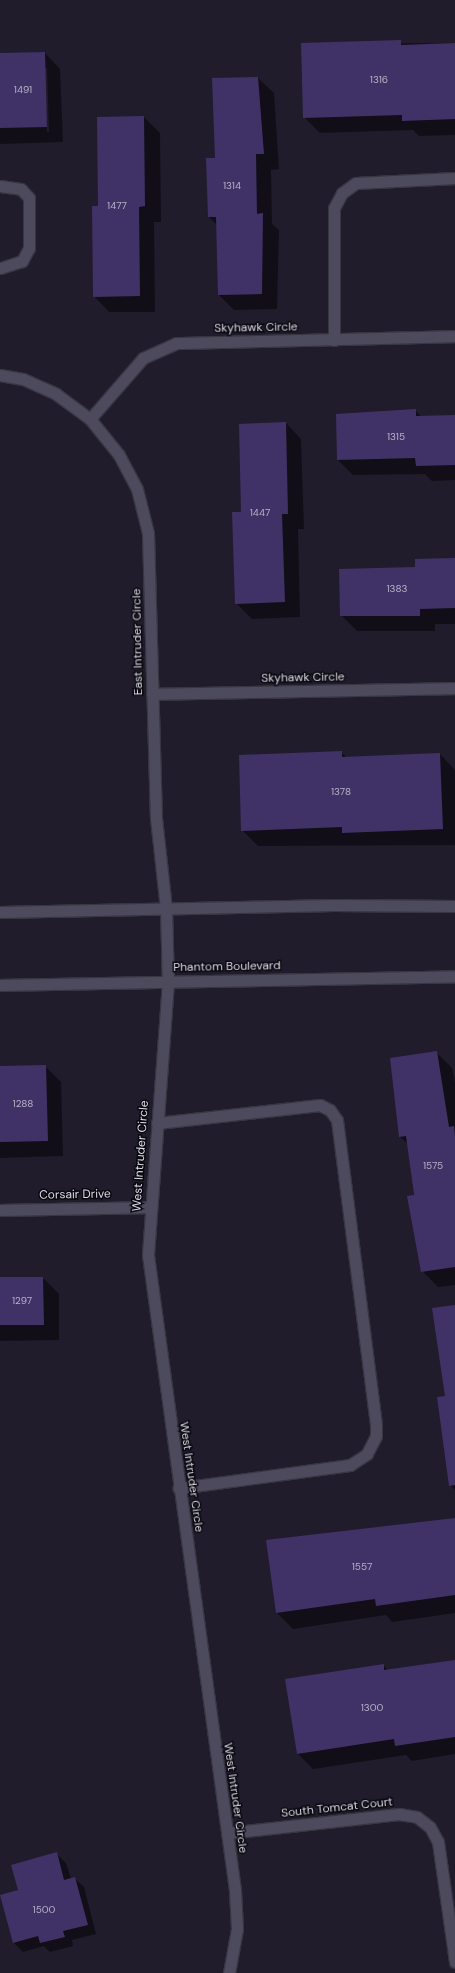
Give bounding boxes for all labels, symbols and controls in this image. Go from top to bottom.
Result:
house number: 1316 [370,74,388,86]
house number: 1491 [14,84,32,96]
house number: 1314 [223,180,241,192]
house number: 1477 [107,200,127,212]
street label: Skyhawk Circle [214,320,298,336]
house number: 1315 [387,431,405,443]
house number: 1447 [250,507,270,519]
house number: 1383 [386,583,408,595]
street label: East Intruder Circle [130,589,146,695]
street label: Skyhawk Circle [261,670,345,686]
house number: 1378 [331,786,351,798]
street label: Phantom Boulevard [173,959,281,975]
house number: 1288 [13,1098,33,1110]
street label: West Intruder Circle [130,1100,152,1212]
house number: 1575 [423,1160,443,1172]
street label: Corsair Drive [39,1187,111,1203]
house number: 1297 [12,1295,32,1307]
street label: West Intruder Circle [176,1421,206,1533]
house number: 1557 [352,1561,372,1573]
house number: 1300 [361,1702,383,1714]
street label: West Intruder Circle [220,1742,250,1854]
street label: South Tomcat Court [281,1795,393,1821]
house number: 1500 [33,1904,55,1916]

